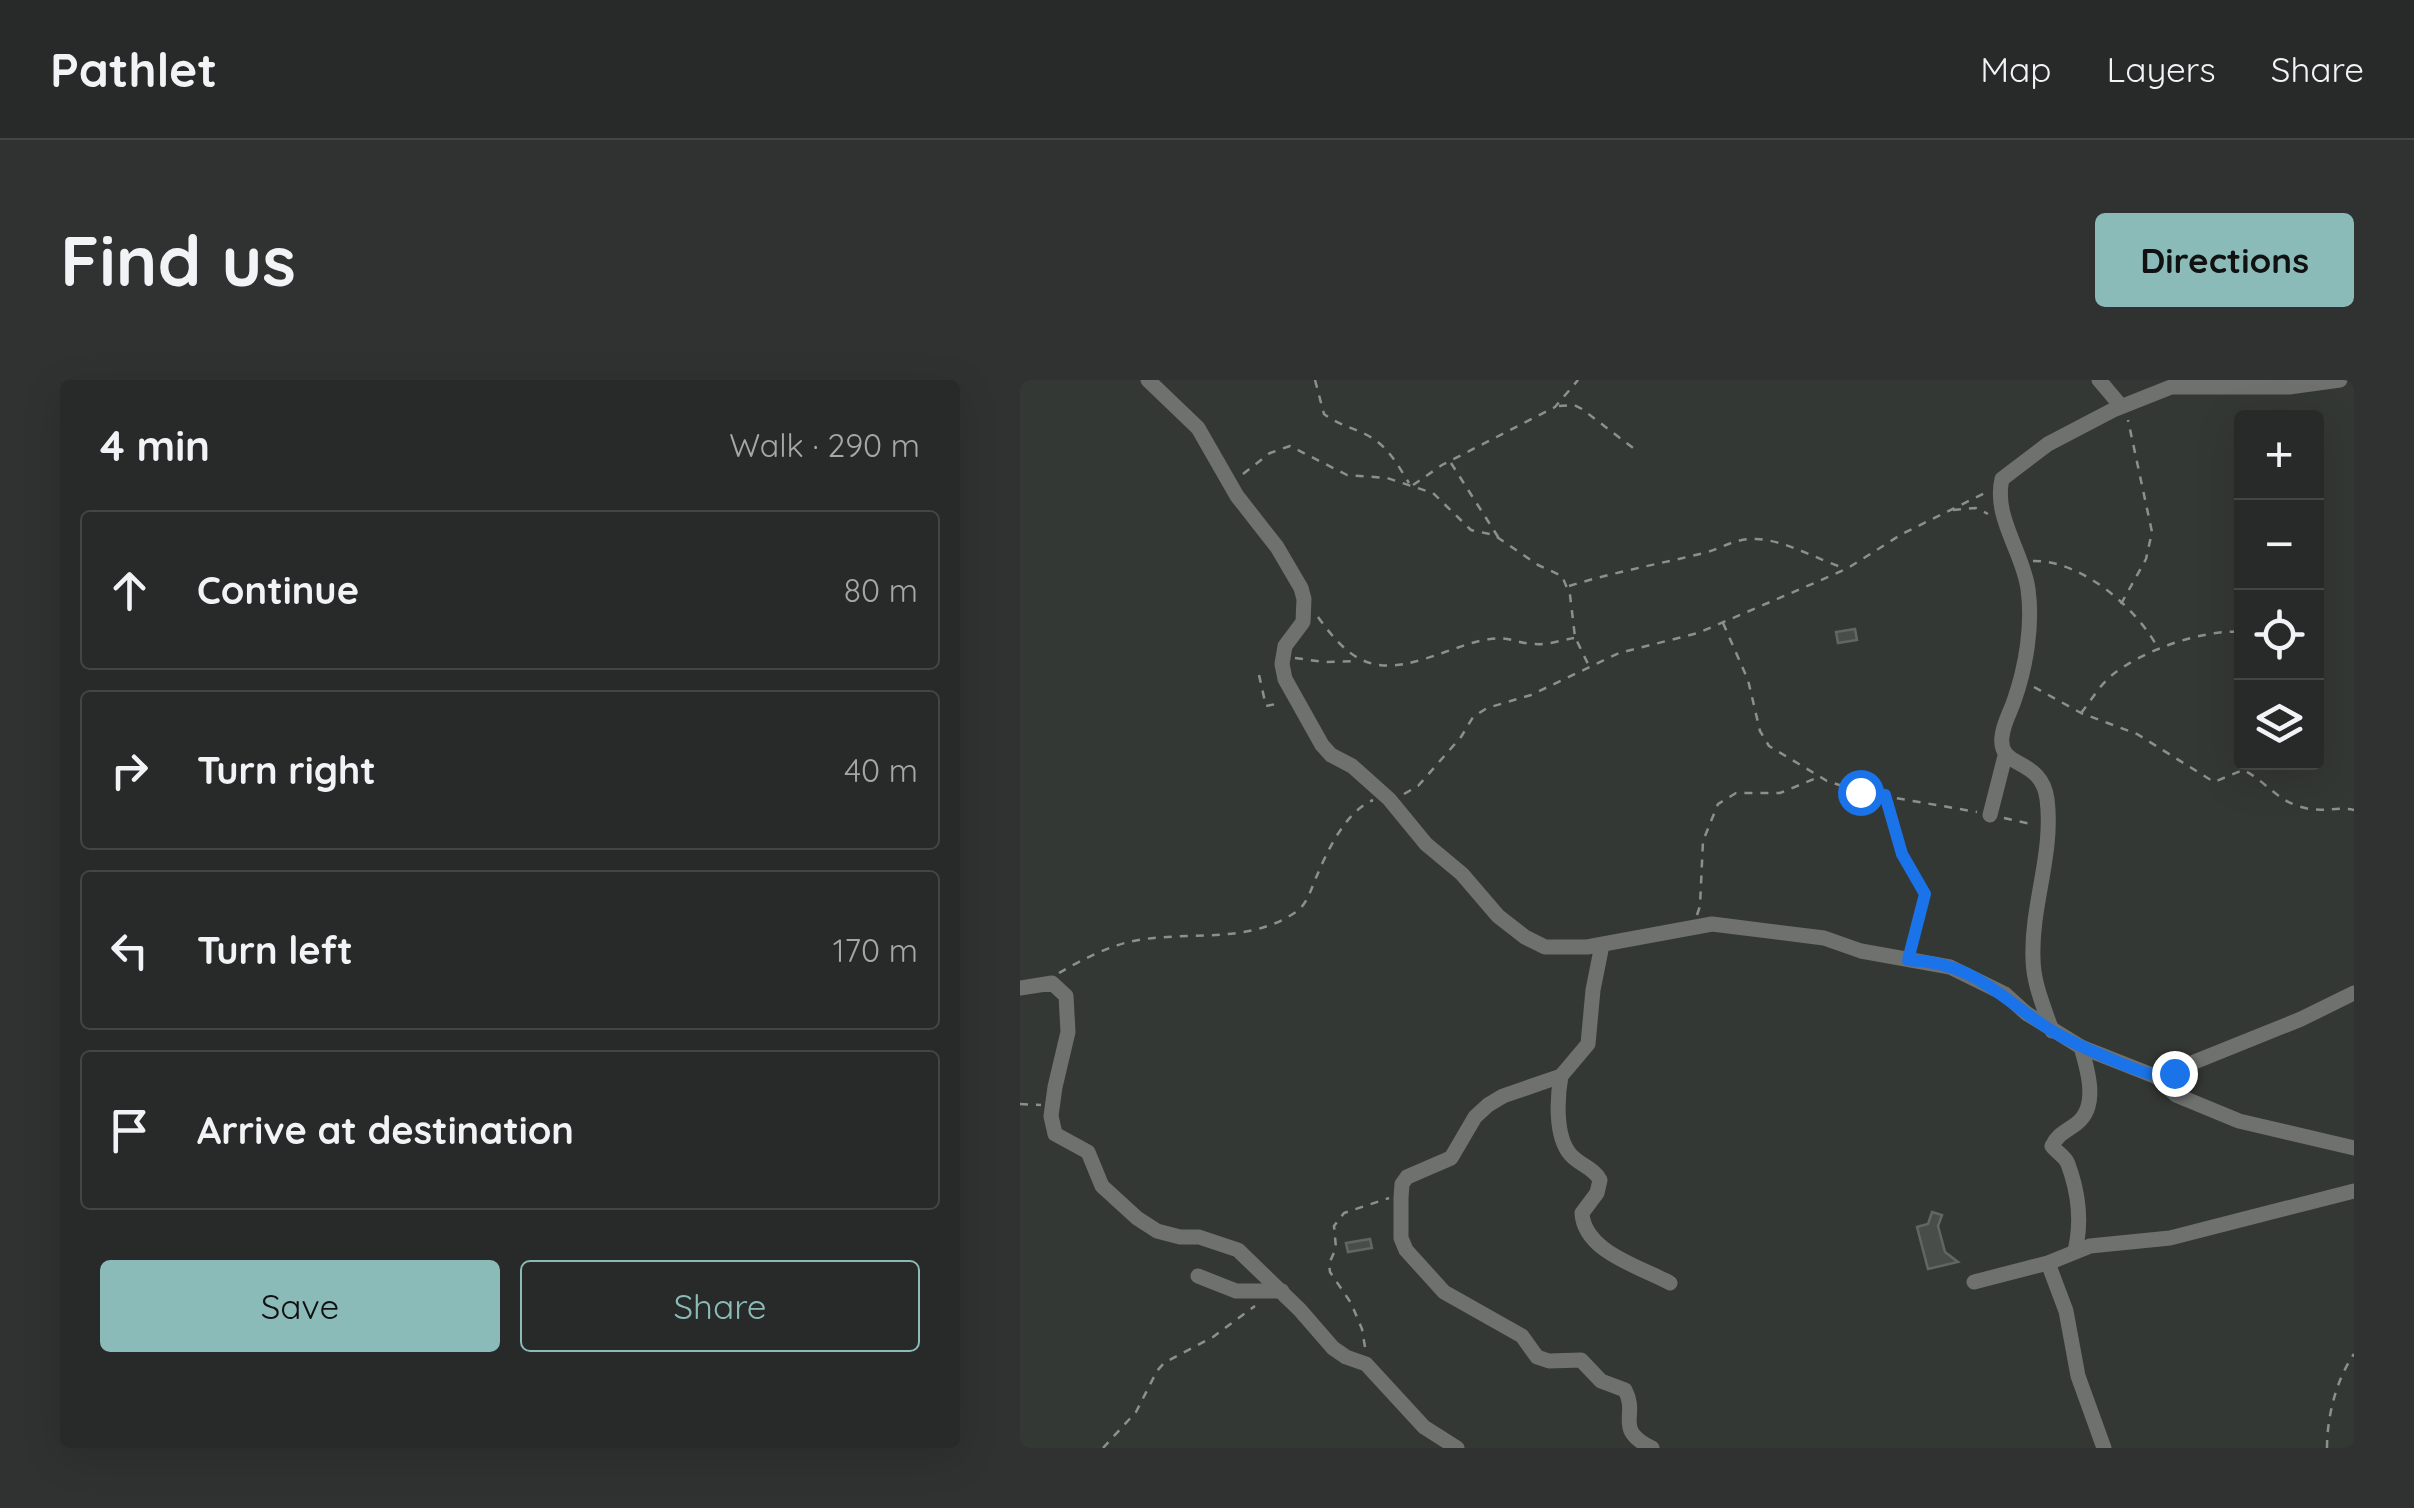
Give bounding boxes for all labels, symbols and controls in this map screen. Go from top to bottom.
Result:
text: Pathlet [50,39,217,99]
text: Map [1980,47,2052,91]
text: Layers [2107,47,2216,91]
text: Share [2271,47,2364,91]
button: Directions [2095,213,2354,307]
text: Find us [60,216,296,304]
map controls [2234,410,2324,770]
button: + [2234,410,2324,500]
text: 4 min [100,419,210,472]
text: Walk · 290 m [729,425,920,465]
button: − [2234,500,2324,590]
icon: ahead [102,563,157,618]
text: Continue [197,566,359,614]
text: 80 m [844,570,918,610]
button: locate [2234,590,2324,680]
button: layers [2234,680,2324,770]
icon: right [102,743,157,798]
text: Turn right [197,746,376,794]
text: 40 m [844,750,918,790]
route start [1838,770,1884,816]
icon: left [102,923,157,978]
text: Turn left [197,926,353,974]
text: 170 m [833,930,918,970]
route end [2152,1051,2198,1097]
icon: arrive [102,1103,157,1158]
text: Arrive at destination [197,1106,574,1154]
button: Save [100,1260,500,1352]
button: Share [520,1260,920,1352]

